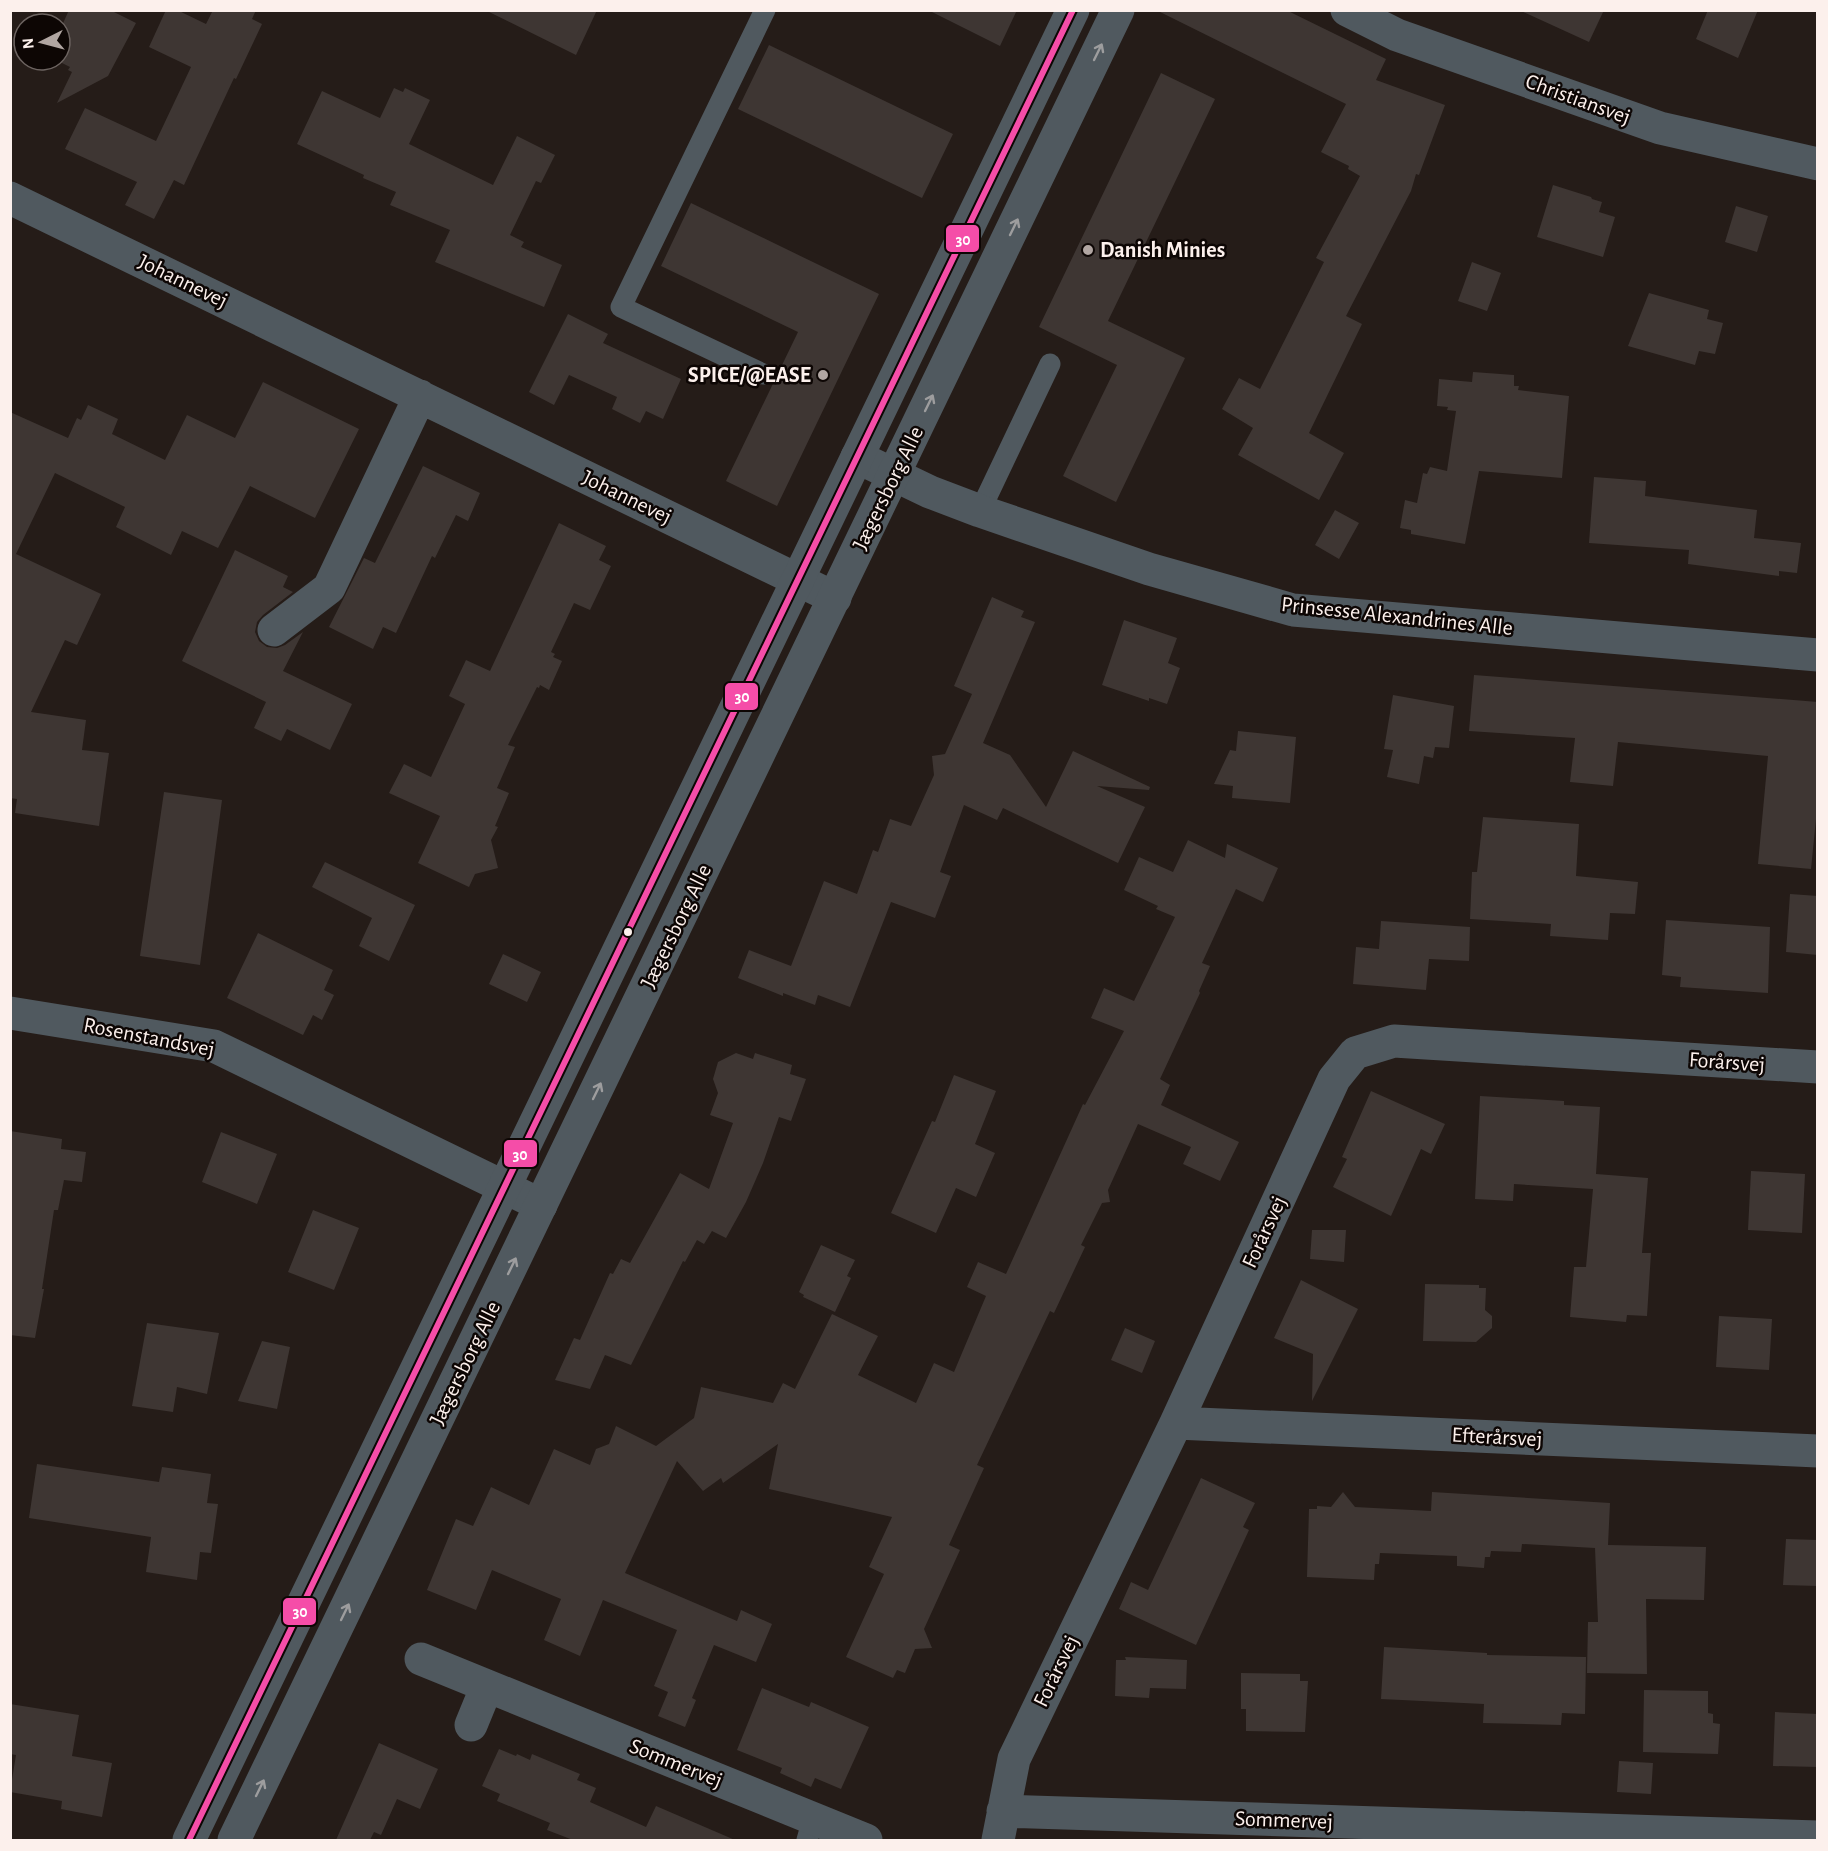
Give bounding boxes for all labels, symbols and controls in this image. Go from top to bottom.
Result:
north arrow [12,12,72,72]
text: N [20,37,37,50]
one-way arrow [1093,43,1105,61]
street label: Christiansvej [1523,70,1633,128]
one-way arrow [1008,219,1020,237]
line badge: 30 [945,224,980,253]
text: 30 [955,232,971,248]
place label: Danish Minies [1100,239,1225,261]
marker: Danish Minies [1081,243,1095,257]
street label: Johannevej [135,250,231,312]
place label: SPICE/@EASE [688,364,811,386]
marker: SPICE/@EASE [816,368,830,382]
one-way arrow [924,395,935,413]
street label: Jægersborg Alle [849,423,927,553]
street label: Johannevej [579,466,675,528]
street label: Prinsesse Alexandrines Alle [1280,593,1514,639]
line badge: 30 [724,682,759,711]
text: 30 [734,689,750,705]
street label: Jægersborg Alle [637,861,715,991]
unlabelled marker [622,926,634,938]
street label: Rosenstandsvej [82,1014,216,1060]
street label: Forårsvej [1688,1048,1766,1076]
one-way arrow [591,1082,603,1100]
line badge: 30 [503,1139,538,1168]
text: 30 [512,1147,528,1163]
street label: Forårsvej [1238,1193,1290,1271]
one-way arrow [506,1258,518,1276]
street label: Jægersborg Alle [426,1298,504,1428]
street label: Efterårsvej [1451,1424,1543,1450]
line badge: 30 [282,1597,317,1626]
text: 30 [292,1604,308,1620]
one-way arrow [339,1604,351,1622]
street label: Forårsvej [1029,1632,1083,1710]
street label: Sommervej [626,1734,726,1792]
one-way arrow [254,1779,266,1797]
street label: Sommervej [1235,1807,1333,1833]

